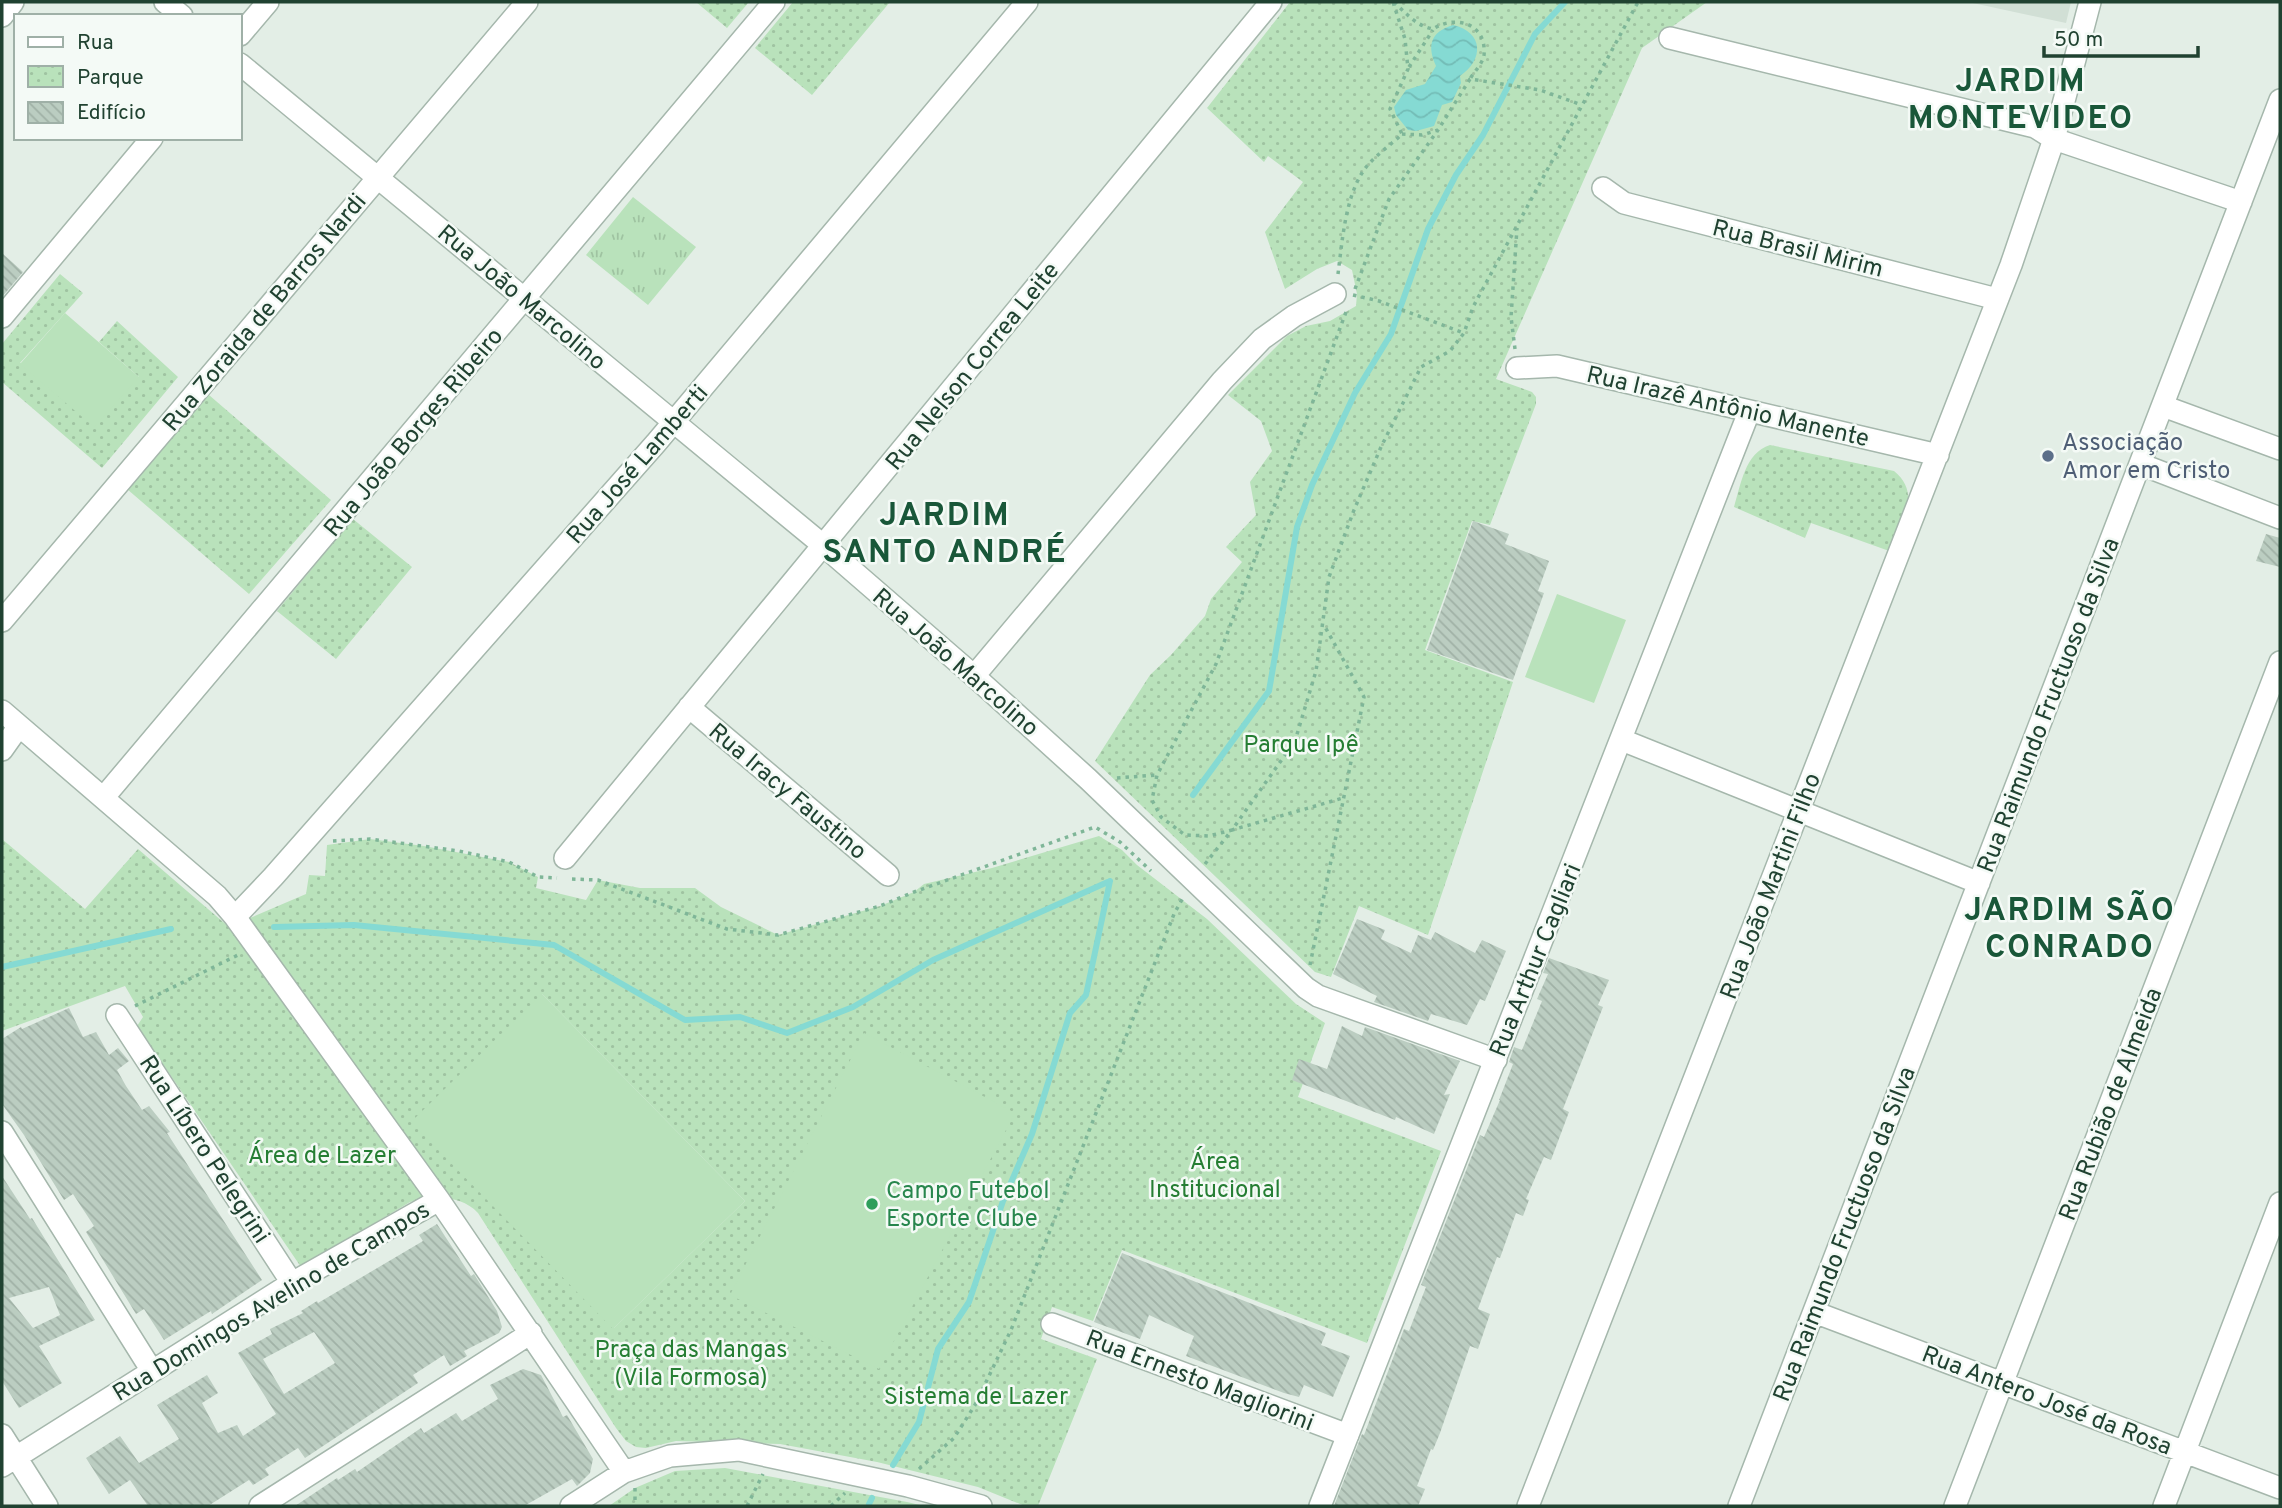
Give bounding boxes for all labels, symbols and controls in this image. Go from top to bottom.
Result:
legend [14,14,242,140]
scale bar [2044,14,2198,58]
text: 50 m [2054,27,2103,54]
text: Rua [77,30,114,57]
district label: JARDIM MONTEVIDEO [1908,63,2134,140]
text: Parque [77,65,144,92]
text: Edifício [77,100,146,127]
street label: Rua Zoraida de Barros Nardi [157,188,374,438]
street label: Rua Brasil Mirim [1709,214,1886,286]
street label: Rua João Marcolino [430,219,611,378]
street label: Rua Nelson Correa Leite [880,257,1067,477]
street label: Rua João Borges Ribeiro [318,323,511,544]
street label: Rua Irazê Antônio Manente [1583,361,1872,455]
street label: Rua José Lamberti [561,379,716,551]
place label: Associação Amor em Cristo [2062,429,2230,487]
marker: Associação Amor em Cristo [2040,448,2056,464]
district label: JARDIM SANTO ANDRÉ [823,497,1067,574]
street label: Rua Raimundo Fructuoso da Silva [1972,534,2128,877]
street label: Rua João Marcolino [865,583,1044,744]
street label: Rua Iracy Faustino [701,718,872,867]
park label: Parque Ipê [1243,731,1359,761]
street label: Rua João Martini Filho [1715,769,1829,1004]
street label: Rua Arthur Cagliari [1484,860,1589,1062]
district label: JARDIM SÃO CONRADO [1964,890,2176,969]
street label: Rua Rubião de Almeida [2054,984,2170,1226]
street label: Rua Líbero Pelegrini [131,1050,275,1250]
street label: Rua Raimundo Fructuoso da Silva [1768,1063,1924,1406]
park label: Área de Lazer [248,1140,396,1172]
park label: Área Institucional [1149,1146,1281,1206]
place label: Campo Futebol Esporte Clube [886,1177,1050,1235]
street label: Rua Domingos Avelino de Campos [108,1196,436,1409]
marker: Campo Futebol Esporte Clube [864,1196,880,1212]
street label: Rua Ernesto Magliorini [1081,1324,1318,1439]
park label: Praça das Mangas (Vila Formosa) [595,1336,787,1394]
street label: Rua Antero José da Rosa [1917,1340,2176,1463]
park label: Sistema de Lazer [884,1383,1068,1413]

